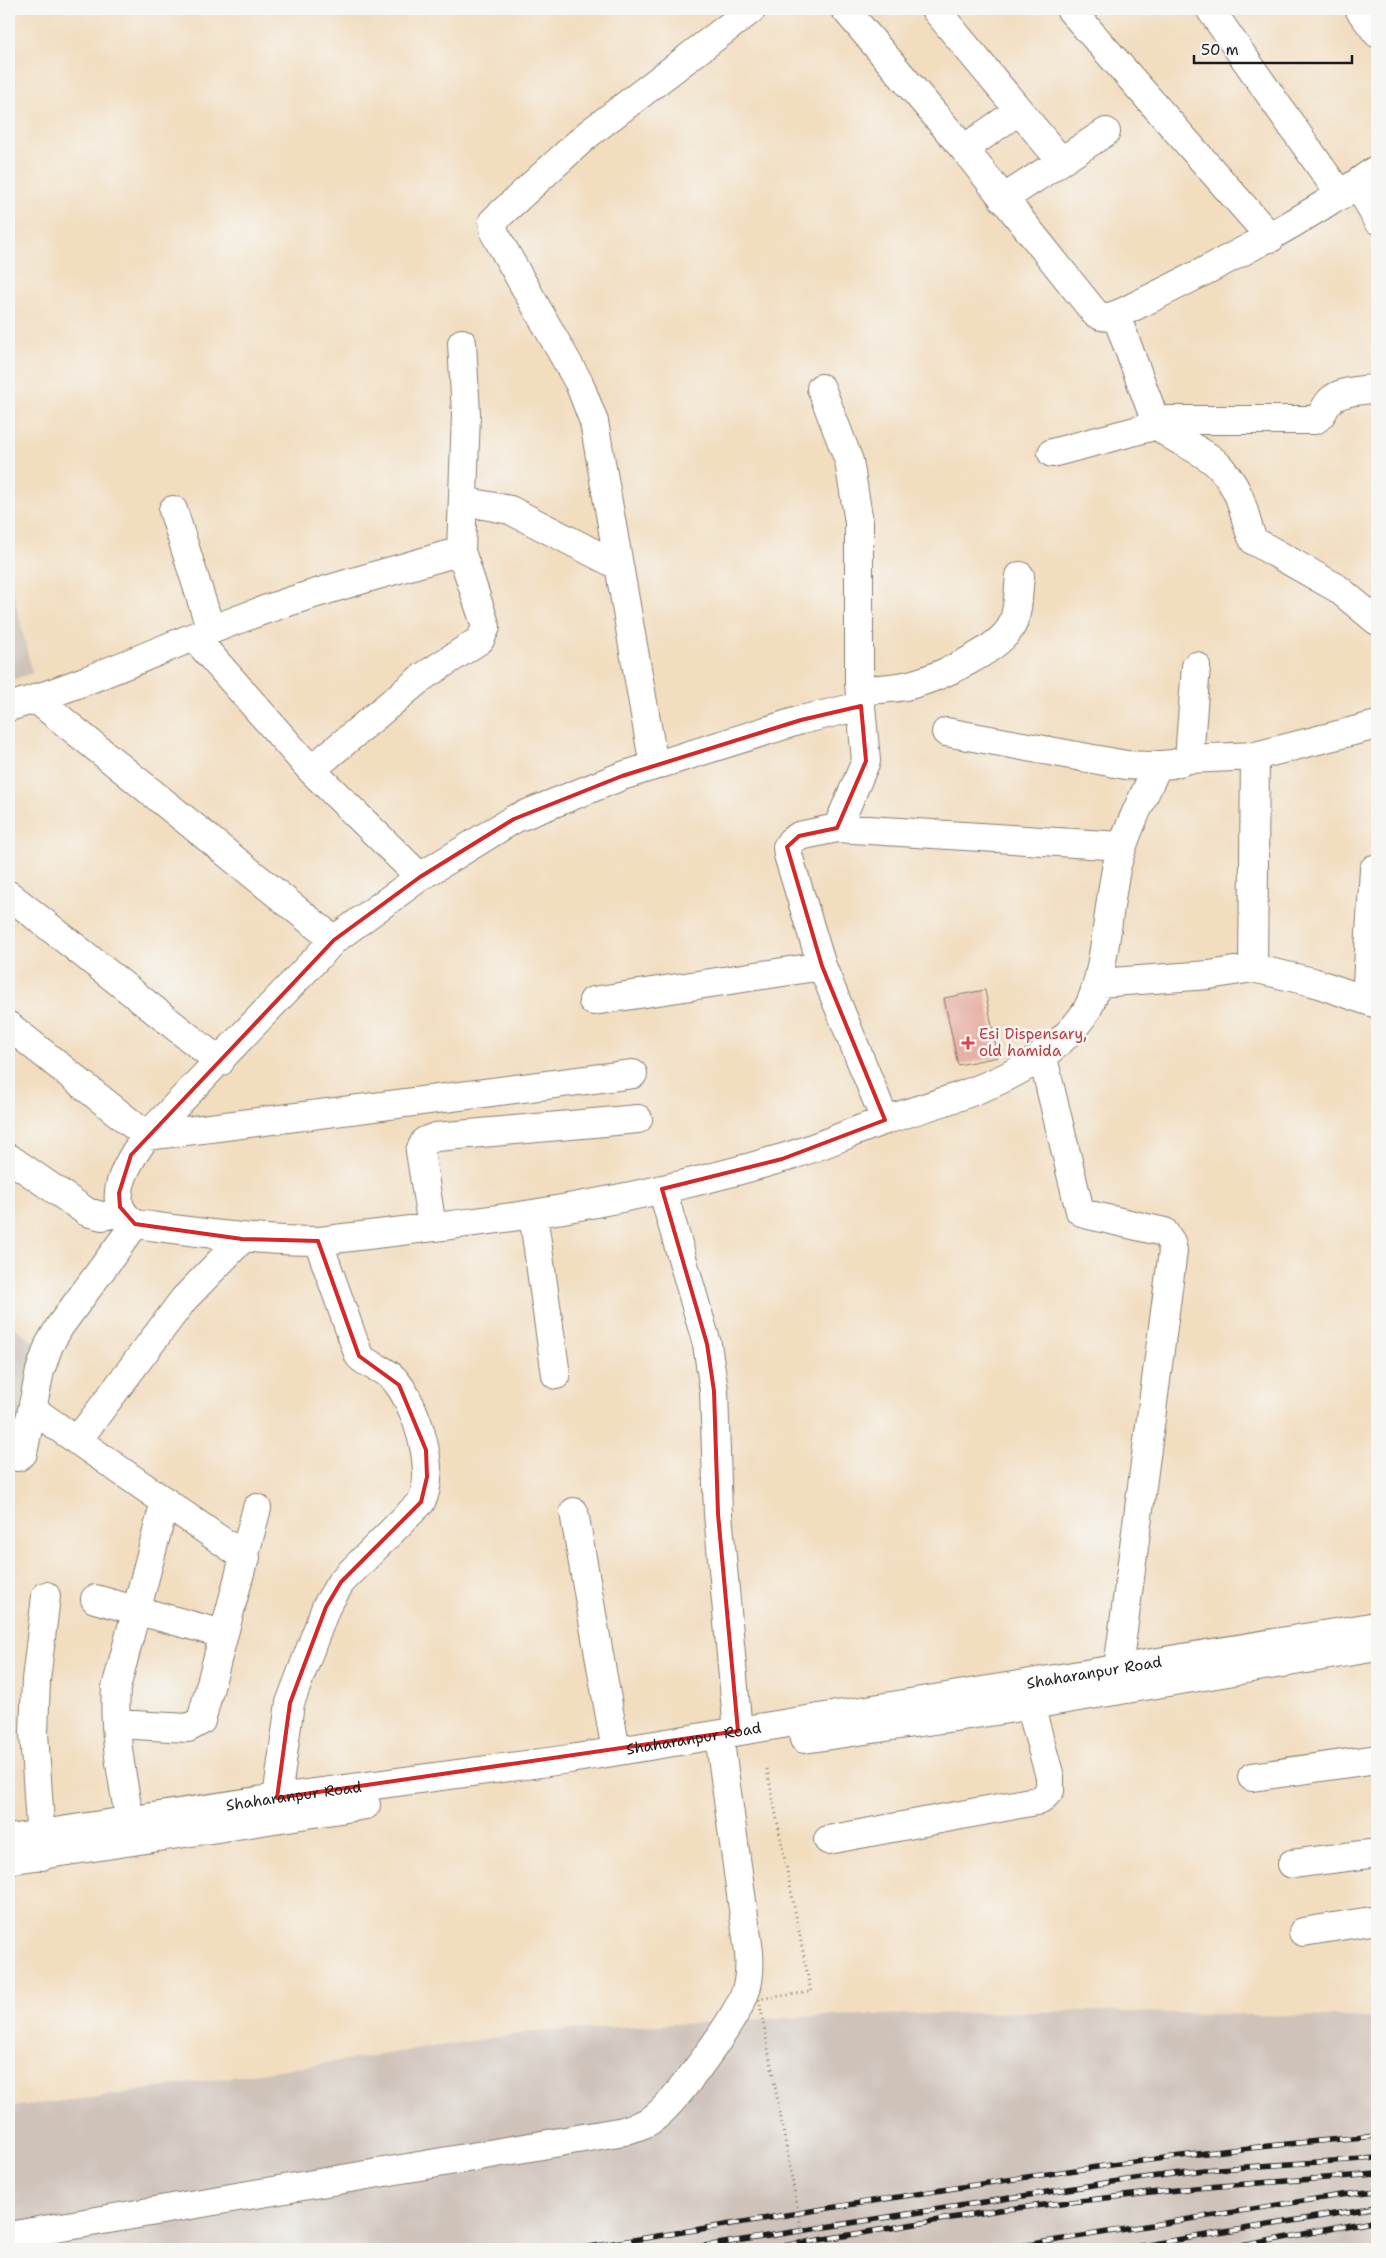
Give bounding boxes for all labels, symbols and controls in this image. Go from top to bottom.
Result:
scale bar [1194,32,1351,64]
text: 50 m [1201,40,1239,60]
place label: Esi Dispensary, old hamida [979,1024,1087,1061]
marker: Esi Dispensary, old hamida [961,1036,975,1050]
street label: Shaharanpur Road [1025,1652,1164,1694]
street label: Shaharanpur Road [625,1718,763,1760]
street label: Shaharanpur Road [225,1777,363,1816]

